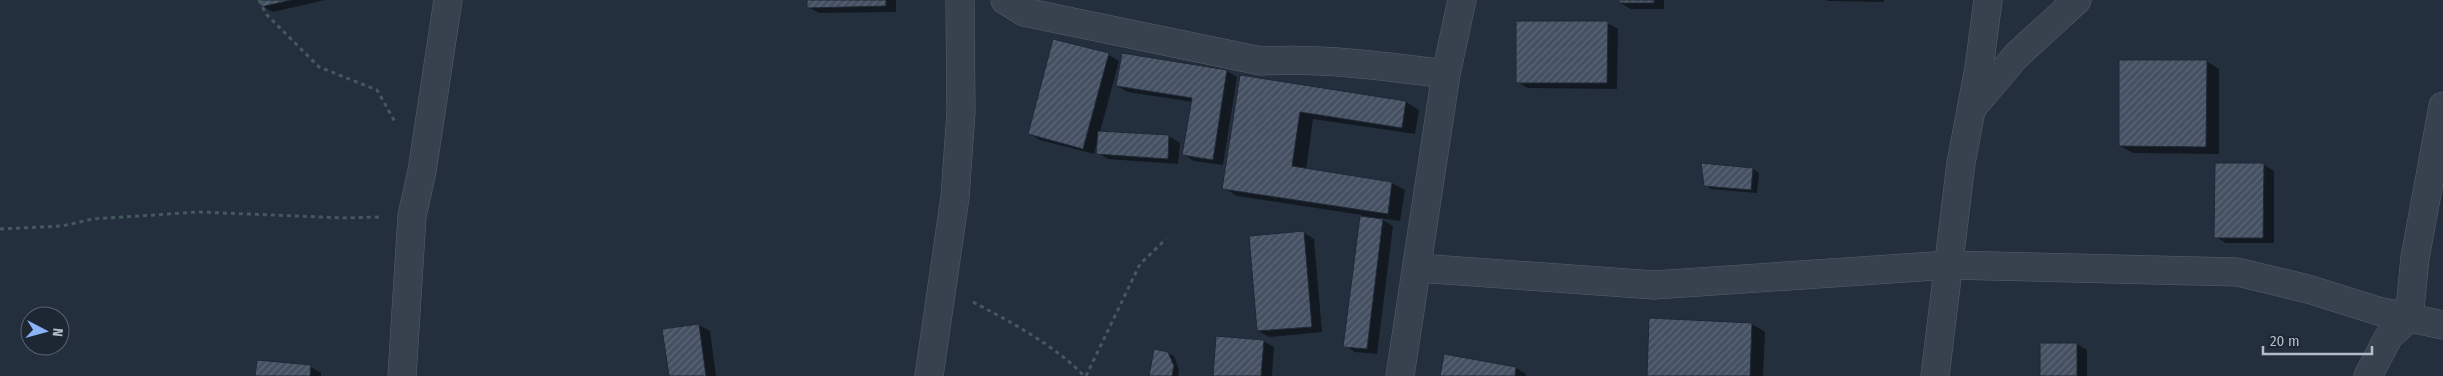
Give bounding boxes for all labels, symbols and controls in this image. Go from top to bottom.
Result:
north arrow [20,306,70,356]
scale bar [2263,324,2372,356]
text: N [49,327,66,337]
text: 20 m [2270,332,2300,350]

